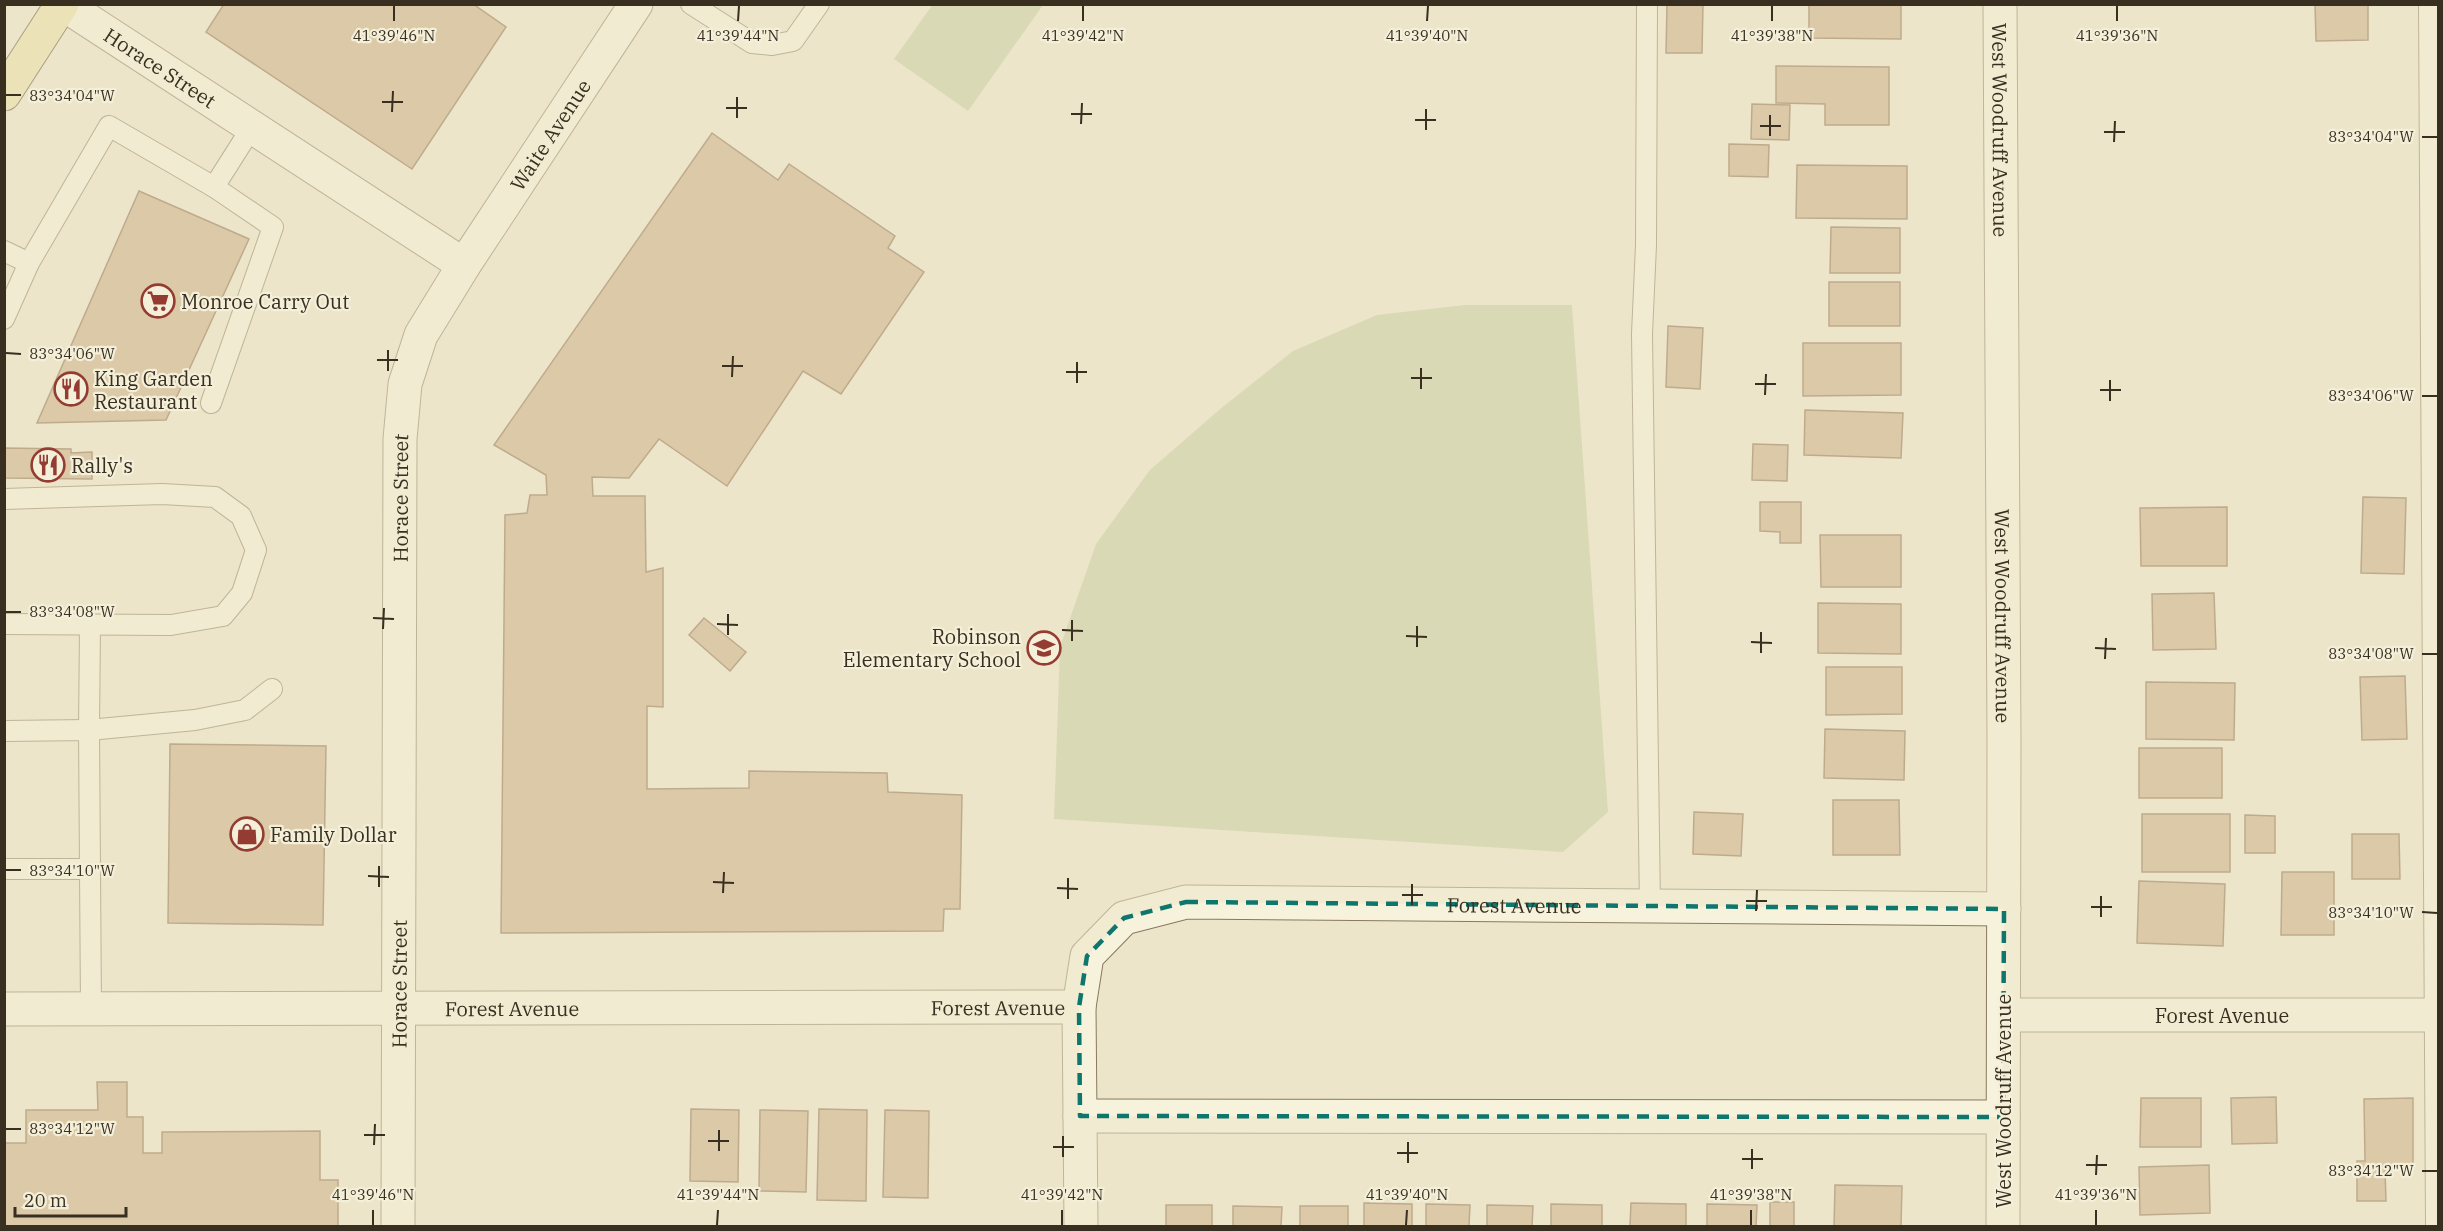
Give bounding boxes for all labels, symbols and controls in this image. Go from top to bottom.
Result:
street label: Horace Street [99,21,221,114]
street label: West Woodruff Avenue [1987,23,2015,237]
text: 41°39'46"N [353,26,435,45]
text: 41°39'44"N [697,26,779,45]
text: 41°39'42"N [1042,26,1124,45]
text: 41°39'40"N [1386,26,1468,45]
text: 41°39'38"N [1731,26,1813,45]
text: 41°39'36"N [2076,26,2158,45]
street label: Waite Avenue [503,74,596,196]
text: 83°34'04"W [29,86,115,105]
text: 83°34'04"W [2328,127,2414,146]
supermarket icon: Monroe Carry Out [140,283,176,319]
place label: Monroe Carry Out [181,288,349,315]
text: 83°34'06"W [29,344,115,363]
place label: King Garden Restaurant [94,365,213,415]
restaurant icon: King Garden Restaurant [53,371,89,407]
text: 83°34'06"W [2328,386,2414,405]
street label: Horace Street [386,433,414,562]
restaurant icon: Rally's [30,447,66,483]
place label: Rally's [71,452,133,479]
street label: West Woodruff Avenue [1989,509,2017,723]
text: 83°34'08"W [29,602,115,621]
place label: Robinson Elementary School [843,623,1021,673]
school or university icon: Robinson Elementary School [1026,630,1062,666]
text: 83°34'08"W [2328,644,2414,663]
shop icon: Family Dollar [229,816,265,852]
place label: Family Dollar [270,821,397,848]
text: 83°34'10"W [29,861,115,880]
street label: Forest Avenue [1447,891,1582,919]
text: 83°34'10"W [2328,903,2414,922]
street label: Horace Street [385,920,412,1048]
street label: Forest Avenue [445,994,579,1022]
street label: Forest Avenue [931,994,1065,1021]
street label: West Woodruff Avenue [1990,994,2017,1208]
street label: Forest Avenue [2155,1002,2289,1029]
text: 83°34'12"W [29,1119,115,1138]
text: 83°34'12"W [2328,1161,2414,1180]
scale bar [15,1180,126,1218]
text: 41°39'46"N [332,1185,414,1204]
text: 41°39'44"N [677,1185,759,1204]
text: 41°39'42"N [1021,1185,1103,1204]
text: 41°39'40"N [1366,1185,1448,1204]
text: 41°39'38"N [1710,1185,1792,1204]
text: 41°39'36"N [2055,1185,2137,1204]
text: 20 m [24,1189,67,1212]

